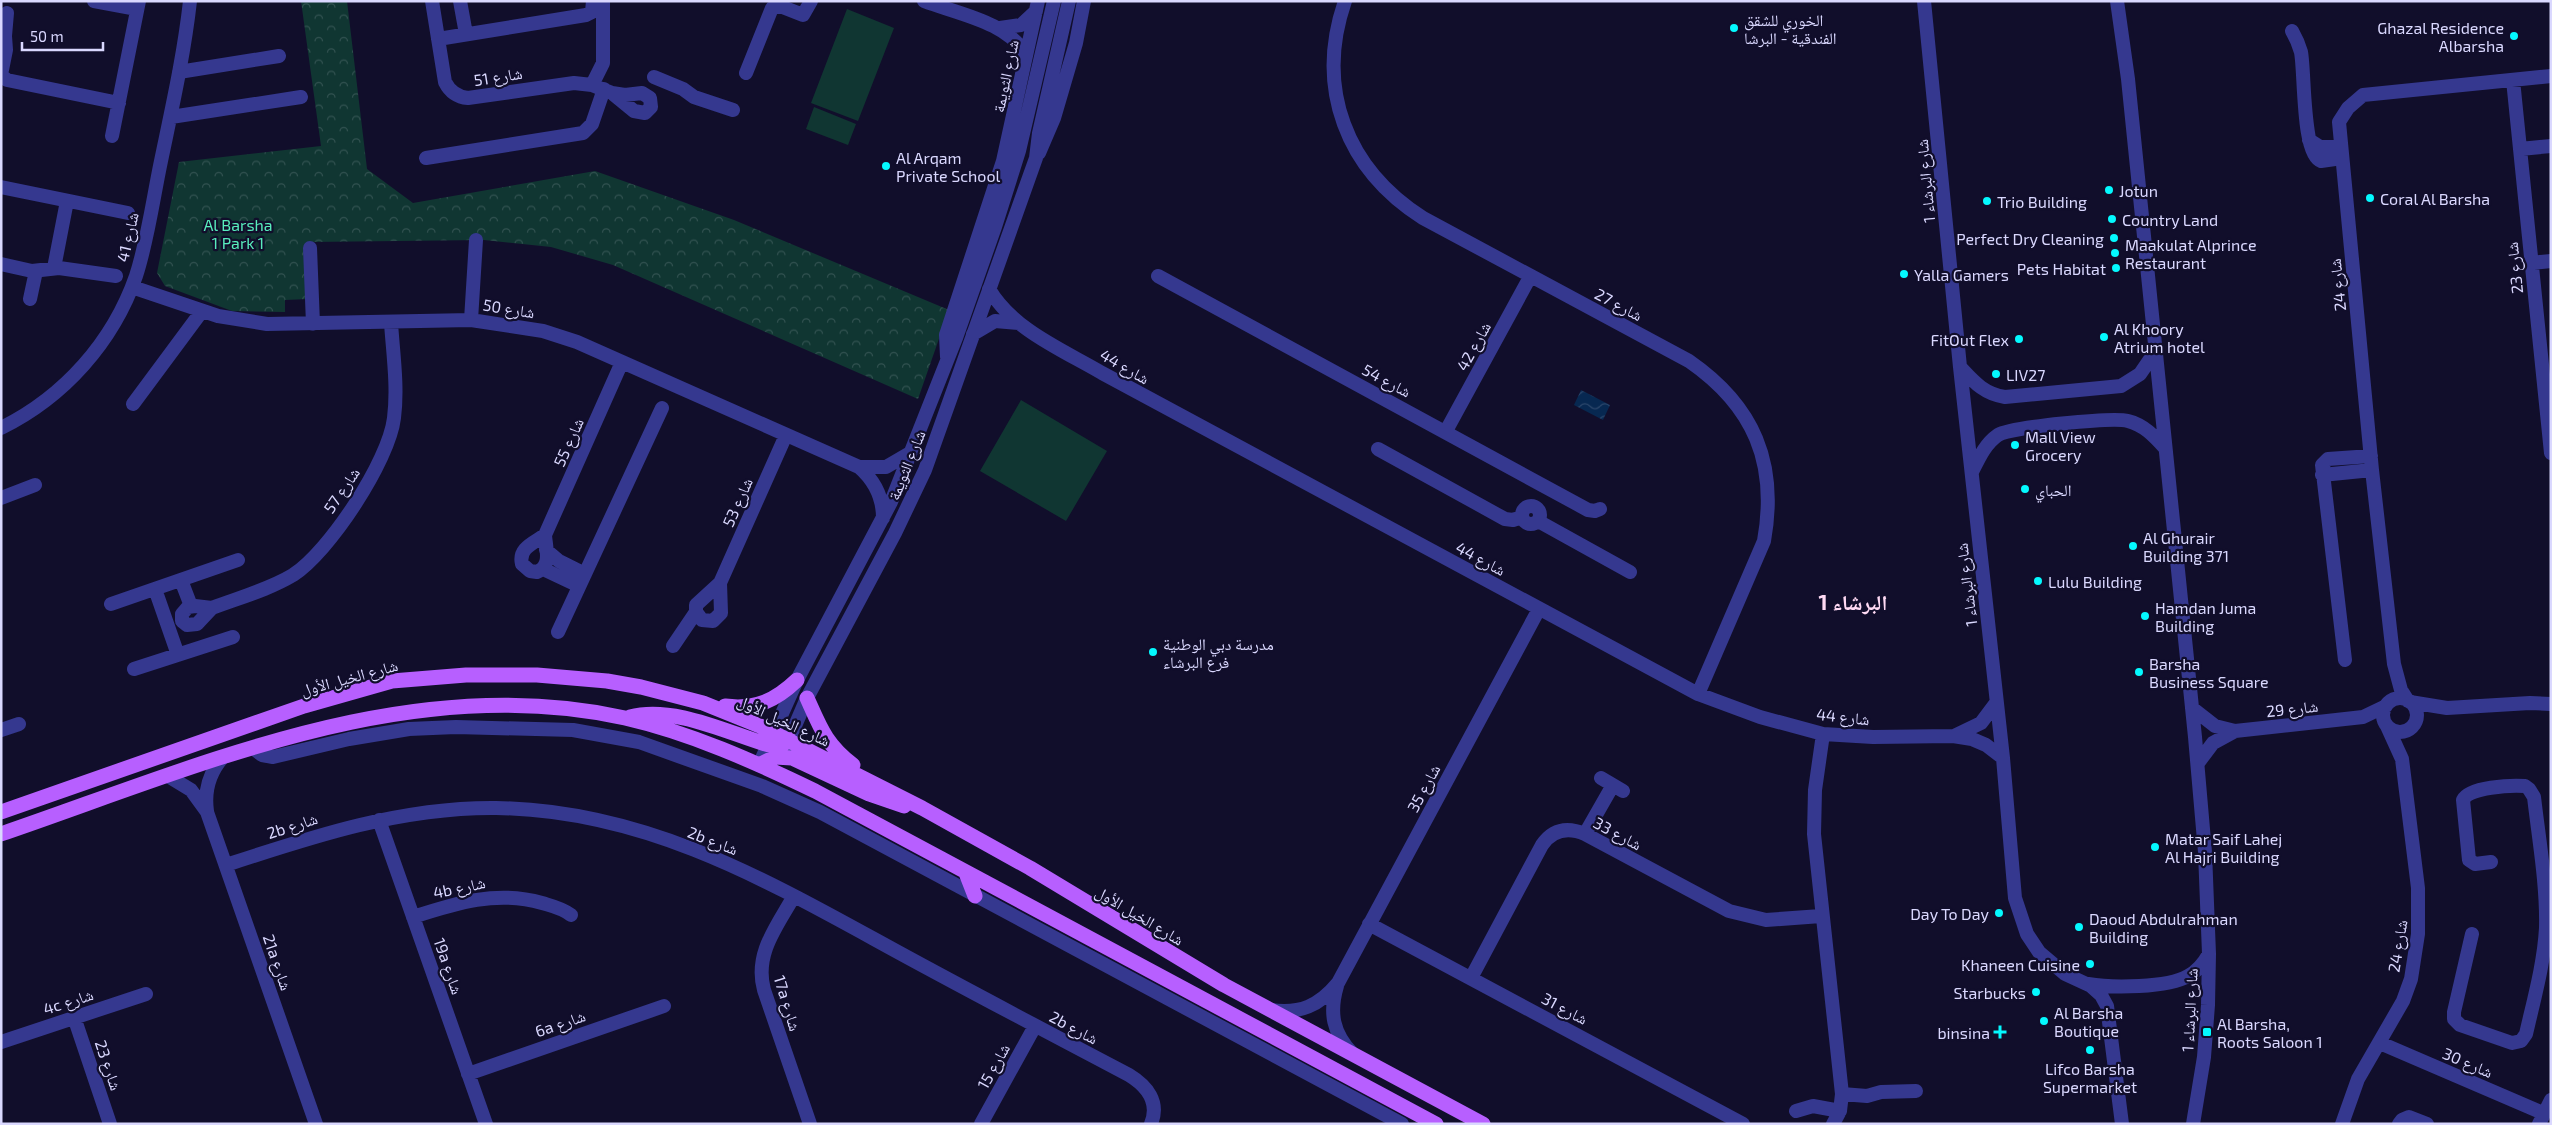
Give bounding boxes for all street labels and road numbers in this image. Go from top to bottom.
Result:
street label: شارع الثويمة [988,38,1024,114]
street label: شارع 51 [472,63,524,91]
street label: شارع البرشاء 1 [1912,138,1940,224]
street label: شارع 41 [112,210,144,264]
street label: شارع 23 [2502,241,2528,295]
street label: شارع 24 [2325,258,2351,312]
street label: شارع 27 [1591,284,1646,326]
street label: شارع 50 [481,295,536,323]
street label: شارع 42 [1452,318,1496,375]
street label: شارع 44 [1096,344,1153,389]
street label: شارع 54 [1358,359,1415,402]
street label: شارع 55 [549,415,589,470]
street label: شارع الثويمة [883,427,930,504]
street label: شارع 57 [319,464,365,517]
street label: شارع 53 [718,475,758,530]
street label: شارع 44 [1452,537,1509,581]
street label: شارع البرشاء 1 [1951,542,1983,628]
street label: شارع الخيل الأول [298,655,400,701]
street label: شارع الخيل الأول [734,690,833,751]
street label: شارع 29 [2265,696,2319,722]
street label: شارع 44 [1815,704,1871,730]
street label: شارع 35 [1403,761,1445,816]
street label: 2b شارع [264,808,320,844]
street label: شارع 33 [1590,812,1645,855]
street label: 2b شارع [685,822,741,860]
street label: 4b شارع [431,872,487,904]
street label: شارع الخيل الأول [1091,881,1188,951]
street label: شارع 24 [2383,918,2412,974]
street label: 21a شارع [258,931,296,993]
street label: 19a شارع [429,935,467,997]
street label: شارع البرشاء 1 [2177,968,2203,1052]
street label: 17a شارع [769,973,805,1034]
street label: 4c شارع [41,984,96,1020]
street label: شارع 31 [1538,988,1591,1030]
street label: 6a شارع [532,1006,588,1042]
street label: 2b شارع [1046,1006,1101,1049]
street label: شارع 23 [90,1037,126,1093]
street label: شارع 15 [973,1040,1015,1093]
street label: شارع 30 [2439,1043,2496,1083]

